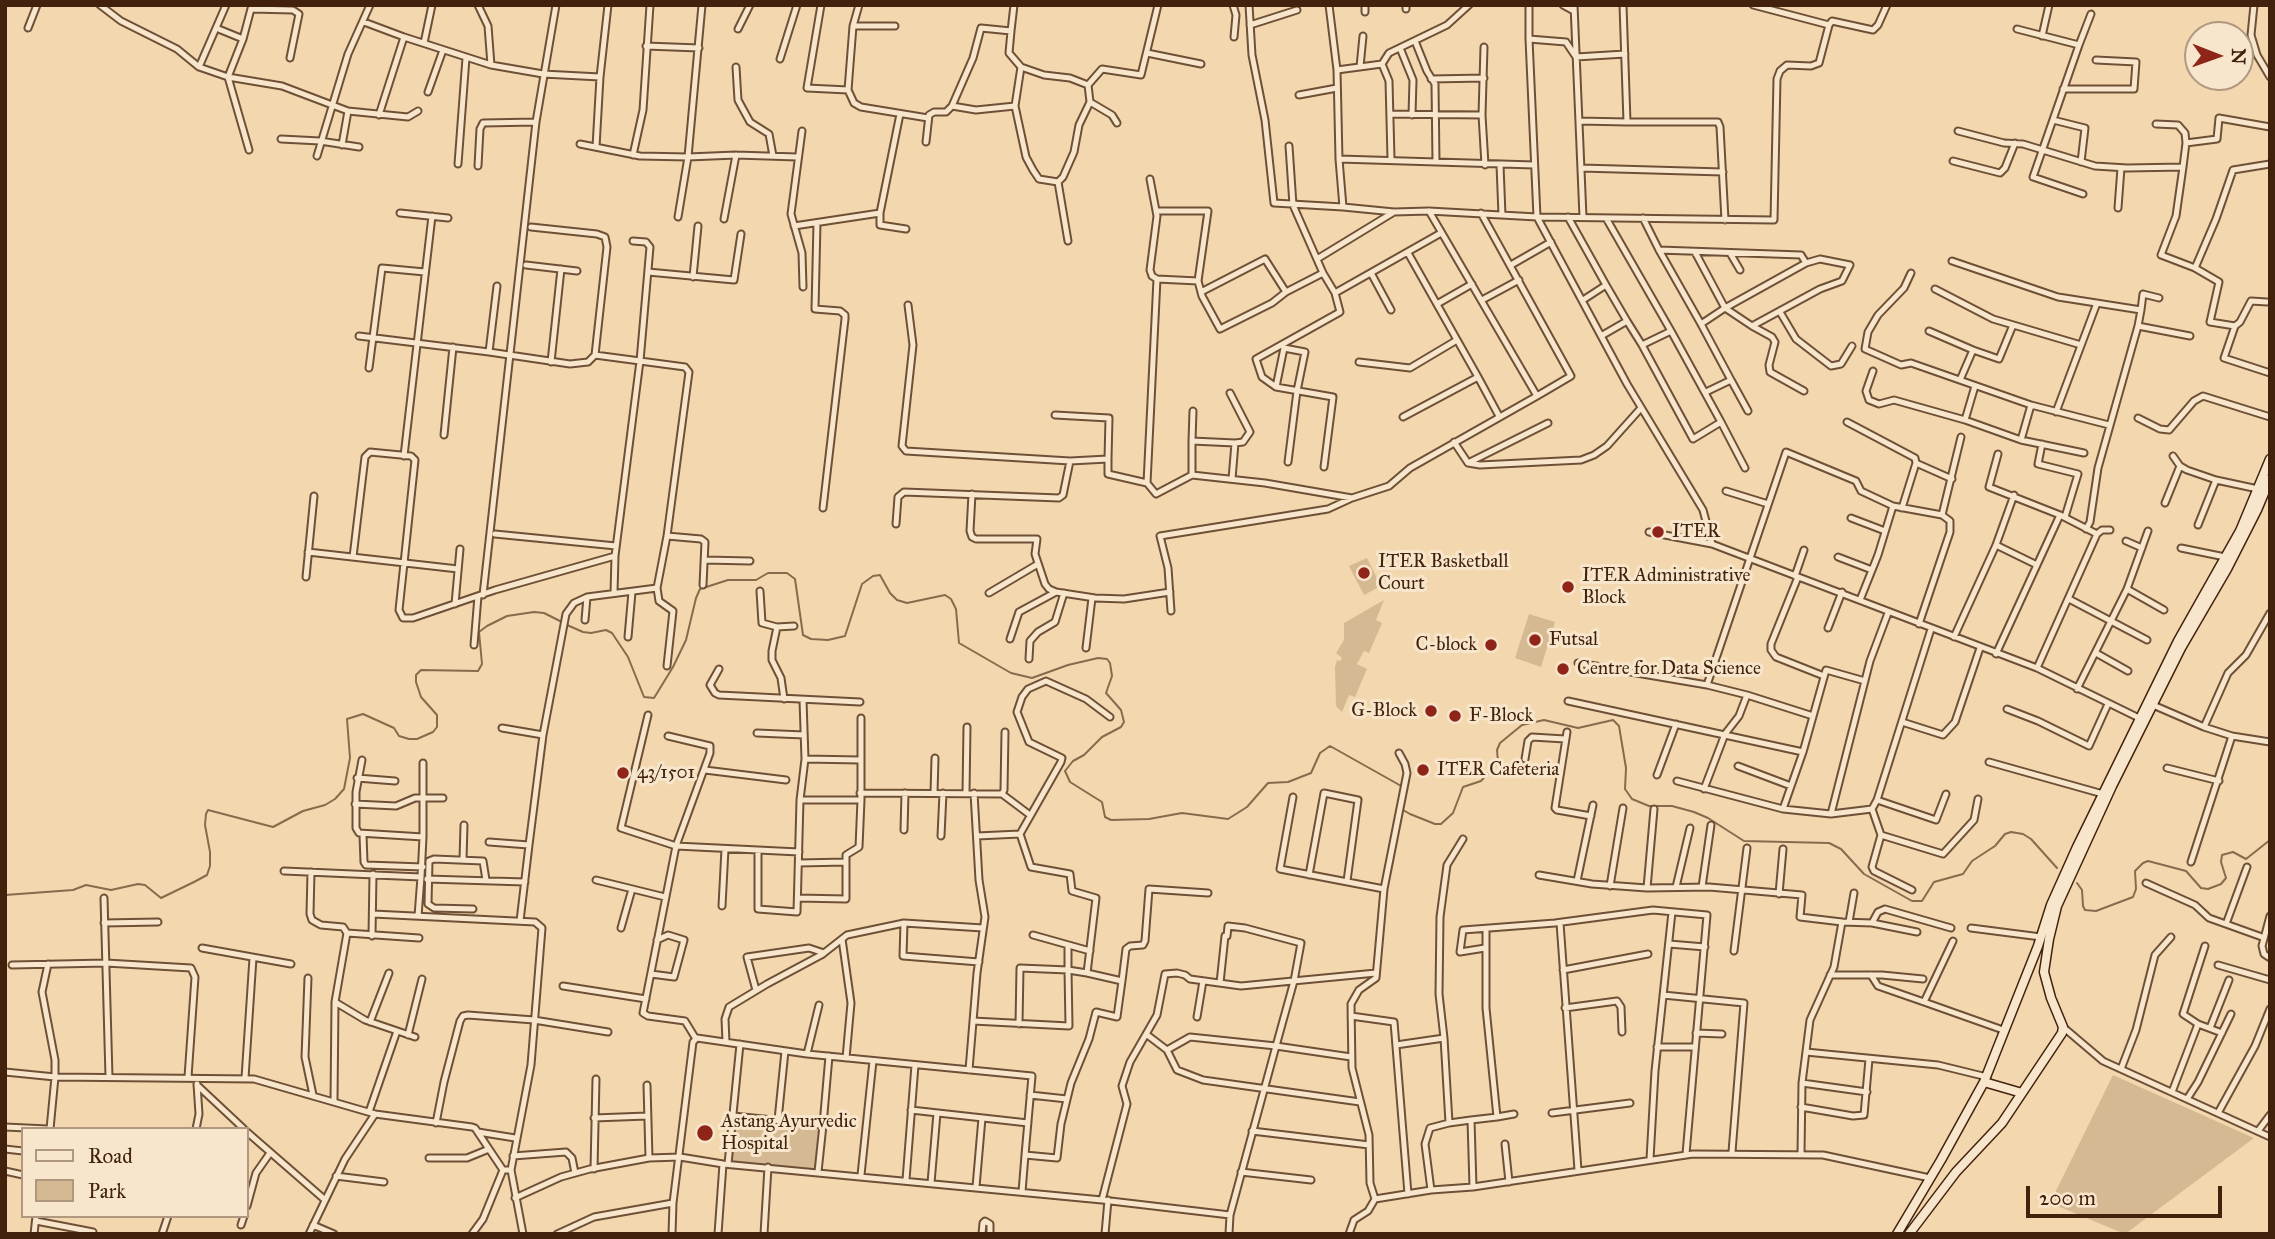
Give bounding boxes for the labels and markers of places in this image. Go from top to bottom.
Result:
place label: ITER [1672,521,1720,543]
marker: ITER [1650,524,1666,540]
place label: ITER Basketball Court [1378,551,1509,595]
marker: ITER Basketball Court [1356,565,1372,581]
place label: ITER Administrative Block [1582,565,1751,609]
marker: ITER Administrative Block [1560,579,1576,595]
place label: Futsal [1549,629,1598,651]
marker: Futsal [1527,632,1543,648]
place label: C-block [1415,634,1477,656]
marker: C-block [1483,637,1499,653]
place label: Centre for Data Science [1577,658,1761,680]
marker: Centre for Data Science [1555,661,1571,677]
place label: G-Block [1351,700,1417,722]
marker: G-Block [1423,703,1439,719]
place label: F-Block [1469,705,1533,727]
marker: F-Block [1447,708,1463,724]
place label: ITER Cafeteria [1437,759,1559,781]
place label: 43/1501 [637,762,695,784]
marker: ITER Cafeteria [1415,762,1431,778]
marker: 43/1501 [615,765,631,781]
place label: Astang Ayurvedic Hospital [721,1111,857,1155]
marker: Astang Ayurvedic Hospital [695,1123,715,1143]

